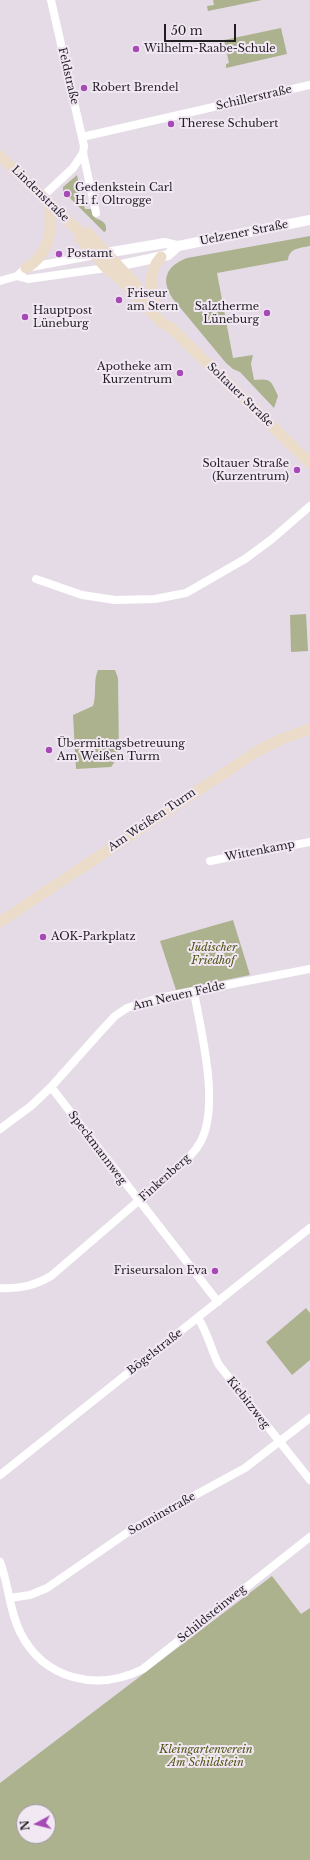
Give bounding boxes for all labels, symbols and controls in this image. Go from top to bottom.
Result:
scale bar [166,16,238,42]
text: 50 m [171,23,203,38]
place label: Wilhelm-Raabe-Schule [144,42,276,56]
marker: Wilhelm-Raabe-Schule [131,44,141,54]
street label: Feldstraße [55,46,81,106]
place label: Robert Brendel [92,81,179,95]
marker: Robert Brendel [79,83,89,93]
street label: Schillerstraße [215,83,293,113]
place label: Therese Schubert [179,117,278,131]
marker: Therese Schubert [166,119,176,129]
street label: Lindenstraße [8,163,72,225]
place label: Gedenkstein Carl H. f. Oltrogge [75,181,173,207]
marker: Gedenkstein Carl H. f. Oltrogge [62,189,72,199]
street label: Uelzener Straße [199,218,289,248]
place label: Postamt [67,247,113,261]
marker: Postamt [54,249,64,259]
place label: Friseur am Stern [127,287,178,313]
marker: Friseur am Stern [114,295,124,305]
place label: Salztherme Lüneburg [195,300,259,326]
place label: Hauptpost Lüneburg [33,304,92,330]
marker: Salztherme Lüneburg [262,308,272,318]
marker: Hauptpost Lüneburg [20,312,30,322]
place label: Apotheke am Kurzentrum [97,360,172,386]
street label: Soltauer Straße [204,360,276,430]
marker: Apotheke am Kurzentrum [175,368,185,378]
place label: Soltauer Straße (Kurzentrum) [202,457,289,483]
marker: Soltauer Straße (Kurzentrum) [292,465,302,475]
place label: Übermittagsbetreuung Am Weißen Turm [57,737,185,763]
marker: Übermittagsbetreuung Am Weißen Turm [44,745,54,755]
street label: Am Weißen Turm [106,786,198,854]
street label: Wittenkamp [224,838,296,864]
place label: AOK-Parkplatz [51,930,136,944]
marker: AOK-Parkplatz [38,932,48,942]
park label: Jüdischer Friedhof [189,941,237,967]
street label: Am Neuen Felde [132,979,226,1013]
street label: Speckmannweg [65,1109,129,1187]
street label: Finkenberg [137,1152,193,1204]
place label: Friseursalon Eva [114,1264,207,1278]
marker: Friseursalon Eva [210,1266,220,1276]
street label: Bögelstraße [125,1326,185,1378]
street label: Kiebitzweg [224,1375,272,1431]
street label: Sonninstraße [126,1490,198,1538]
street label: Schildsteinweg [175,1582,249,1646]
park label: Kleingartenverein Am Schildstein [159,1743,253,1769]
north arrow [16,1804,56,1844]
text: N [18,1819,33,1831]

